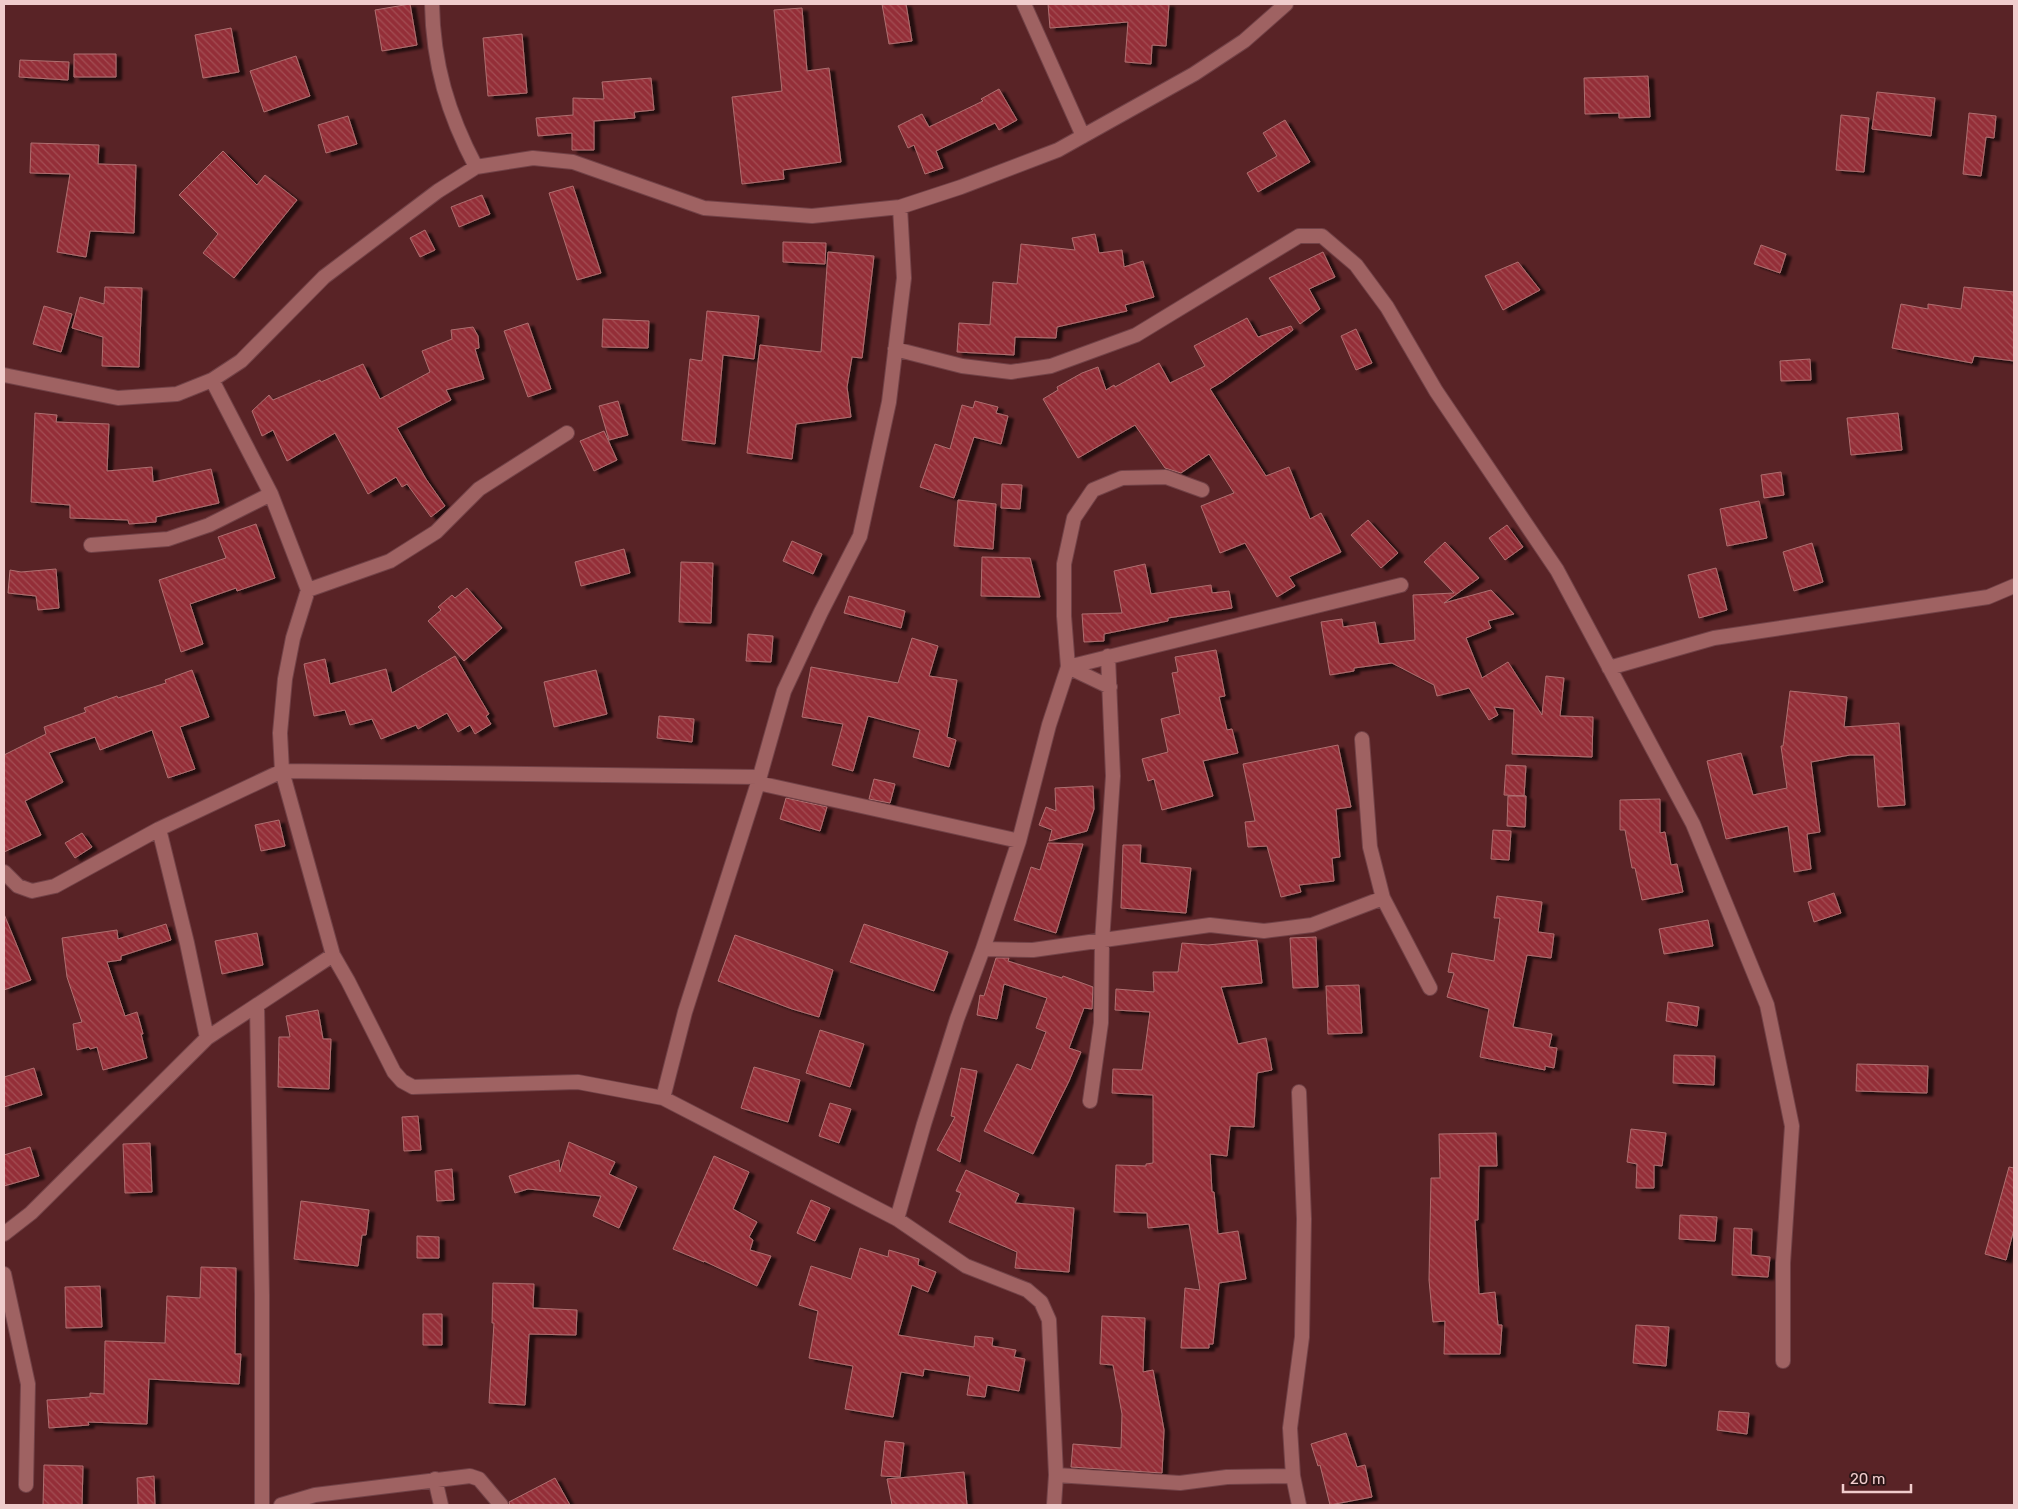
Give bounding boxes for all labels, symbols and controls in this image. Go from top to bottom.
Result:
scale bar [1843,1462,1910,1494]
text: 20 m [1850,1470,1885,1488]

